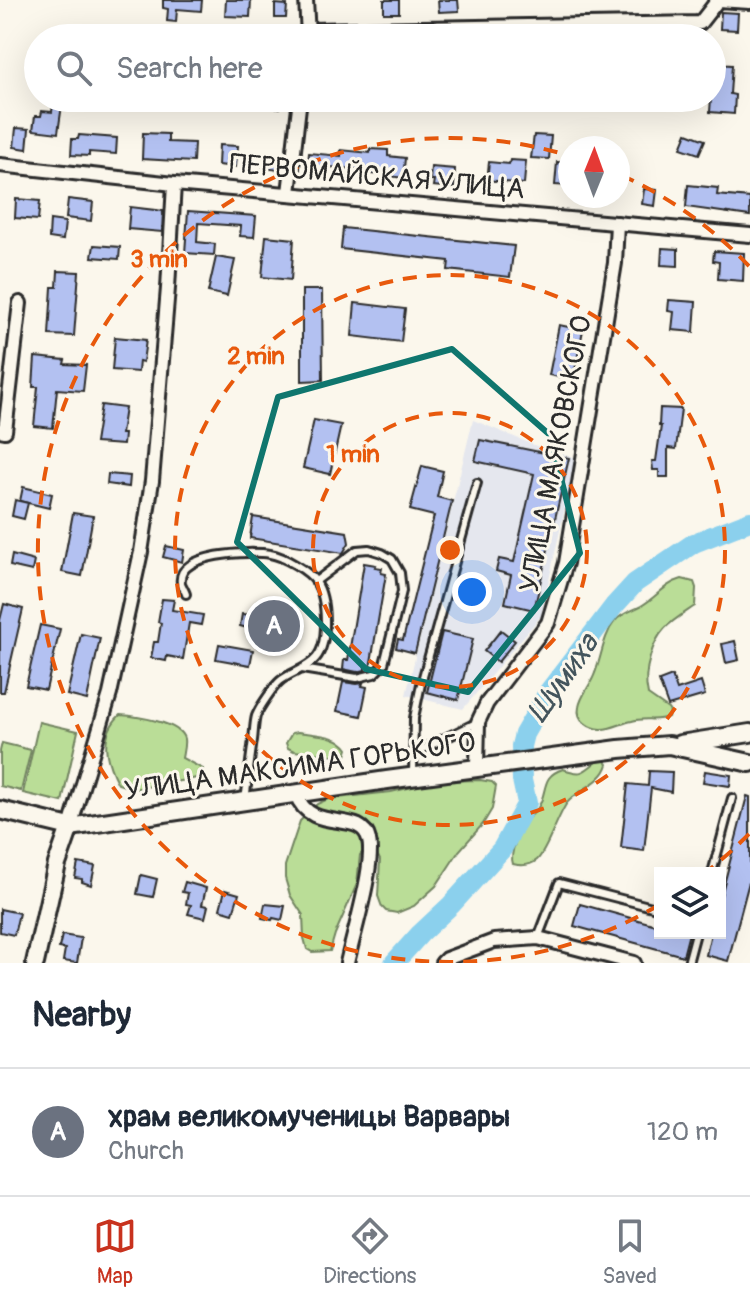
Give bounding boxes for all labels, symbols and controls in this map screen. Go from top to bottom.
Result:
search box [24,24,726,112]
icon: search [52,46,96,90]
text: Search here [116,50,263,87]
north arrow [558,136,630,208]
street label: ПЕРВОМАЙСКАЯ УЛИЦА [228,147,526,207]
text: 3 min [130,245,188,274]
street label: УЛИЦА МАЯКОВСКОГО [512,313,600,595]
text: 2 min [227,342,285,371]
text: 1 min [326,440,380,469]
centre of rings [436,536,464,564]
your location [452,572,492,612]
pin: A [248,596,300,656]
water label: Шумиха [519,625,608,729]
street label: УЛИЦА МАКСИМА ГОРЬКОГО [122,725,478,809]
map controls [654,867,726,939]
button: layers [654,867,726,939]
text: Nearby [32,994,131,1037]
text: храм великомученицы Варвары [108,1098,510,1135]
text: A [50,1116,66,1148]
text: 120 m [647,1116,718,1148]
text: Church [108,1135,184,1167]
tab: Map [93,1214,137,1290]
tab: Directions [323,1214,416,1290]
tab: Saved [602,1214,657,1290]

